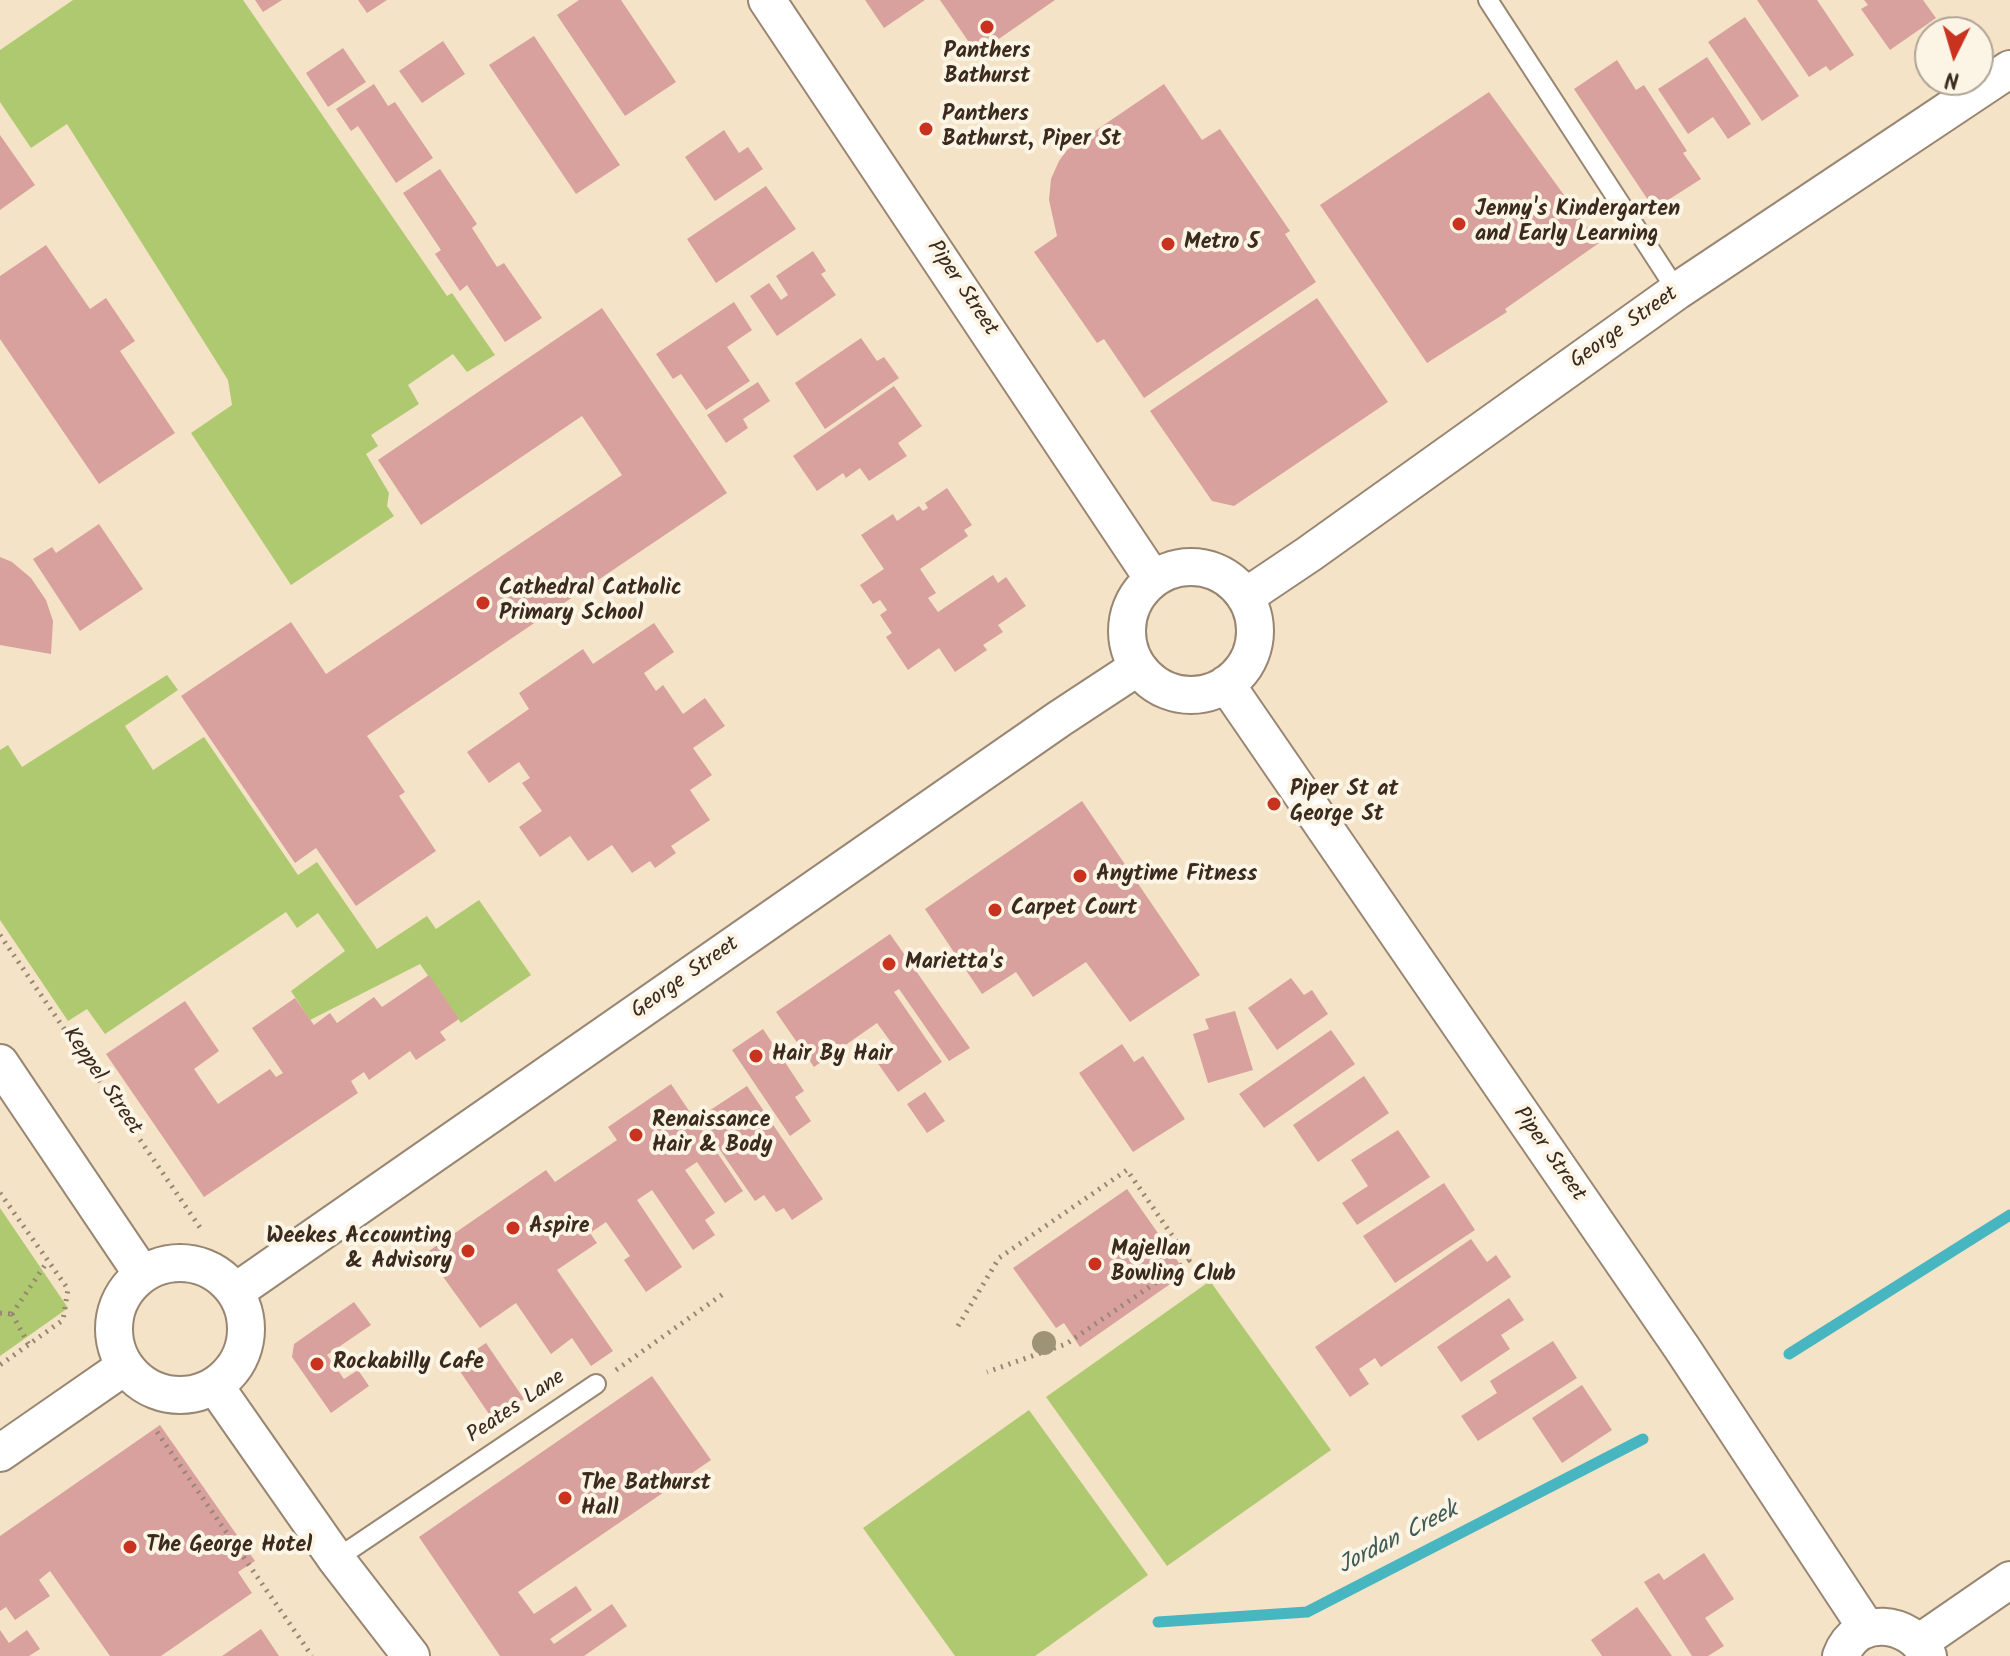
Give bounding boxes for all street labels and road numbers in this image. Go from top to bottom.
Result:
street label: Piper Street [919,236,1003,342]
street label: George Street [1566,282,1684,376]
street label: George Street [627,932,745,1026]
street label: Keppel Street [55,1023,147,1141]
street label: Piper Street [1506,1103,1590,1207]
street label: Peates Lane [463,1366,571,1450]

